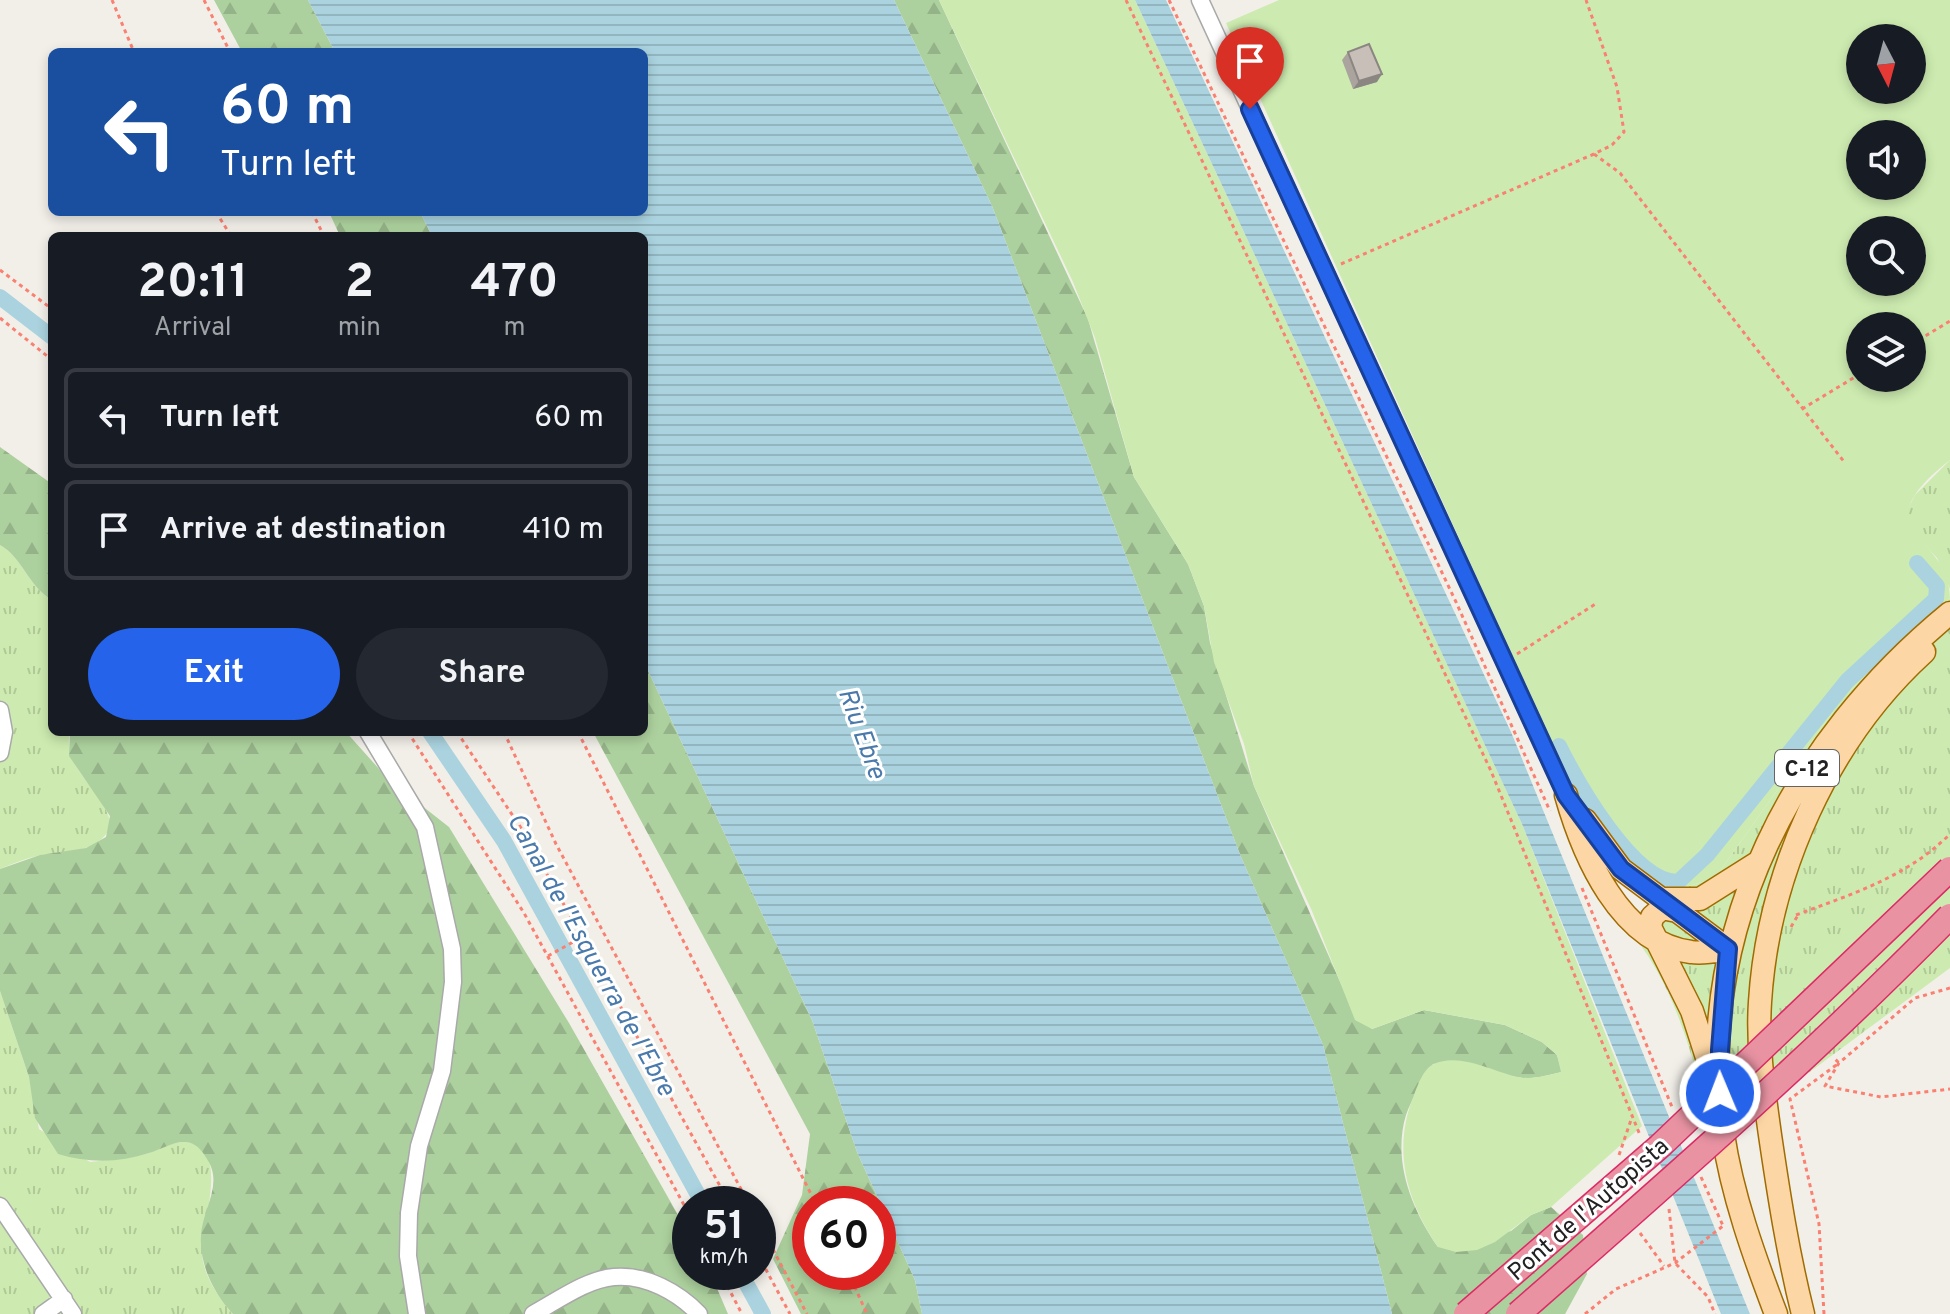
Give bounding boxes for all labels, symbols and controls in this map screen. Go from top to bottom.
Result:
north arrow [1846,24,1926,104]
map controls [1846,24,1926,392]
pin [1216,27,1284,109]
icon: arrive [1228,39,1272,83]
text: 60 m [220,74,354,144]
icon: left [88,80,192,184]
button: sound [1846,120,1926,200]
text: Turn left [220,143,357,189]
button: search [1846,216,1926,296]
text: 20:11 [137,254,248,314]
text: 2 [345,254,374,314]
text: 470 [470,254,559,314]
text: Arrival [154,312,232,345]
text: min [338,312,381,345]
text: m [503,312,526,345]
button: layers [1846,312,1926,392]
icon: left [92,396,136,440]
text: Turn left [160,400,280,437]
text: 60 m [534,400,604,437]
icon: arrive [92,508,136,552]
text: Arrive at destination [160,512,446,549]
text: 410 m [522,512,604,549]
button: Exit [88,628,340,720]
button: Share [356,628,608,720]
water label: Riu Ebre [829,684,893,784]
road number: C-12 [1775,750,1839,786]
water label: Canal de l'Esquerra de l'Ebre [498,808,682,1103]
position arrow [1678,1051,1762,1135]
street label: Pont de l'Autopista [1503,1132,1676,1289]
speed limit sign: 60 [792,1186,896,1290]
text: 51 [704,1203,744,1253]
text: km/h [700,1245,748,1271]

